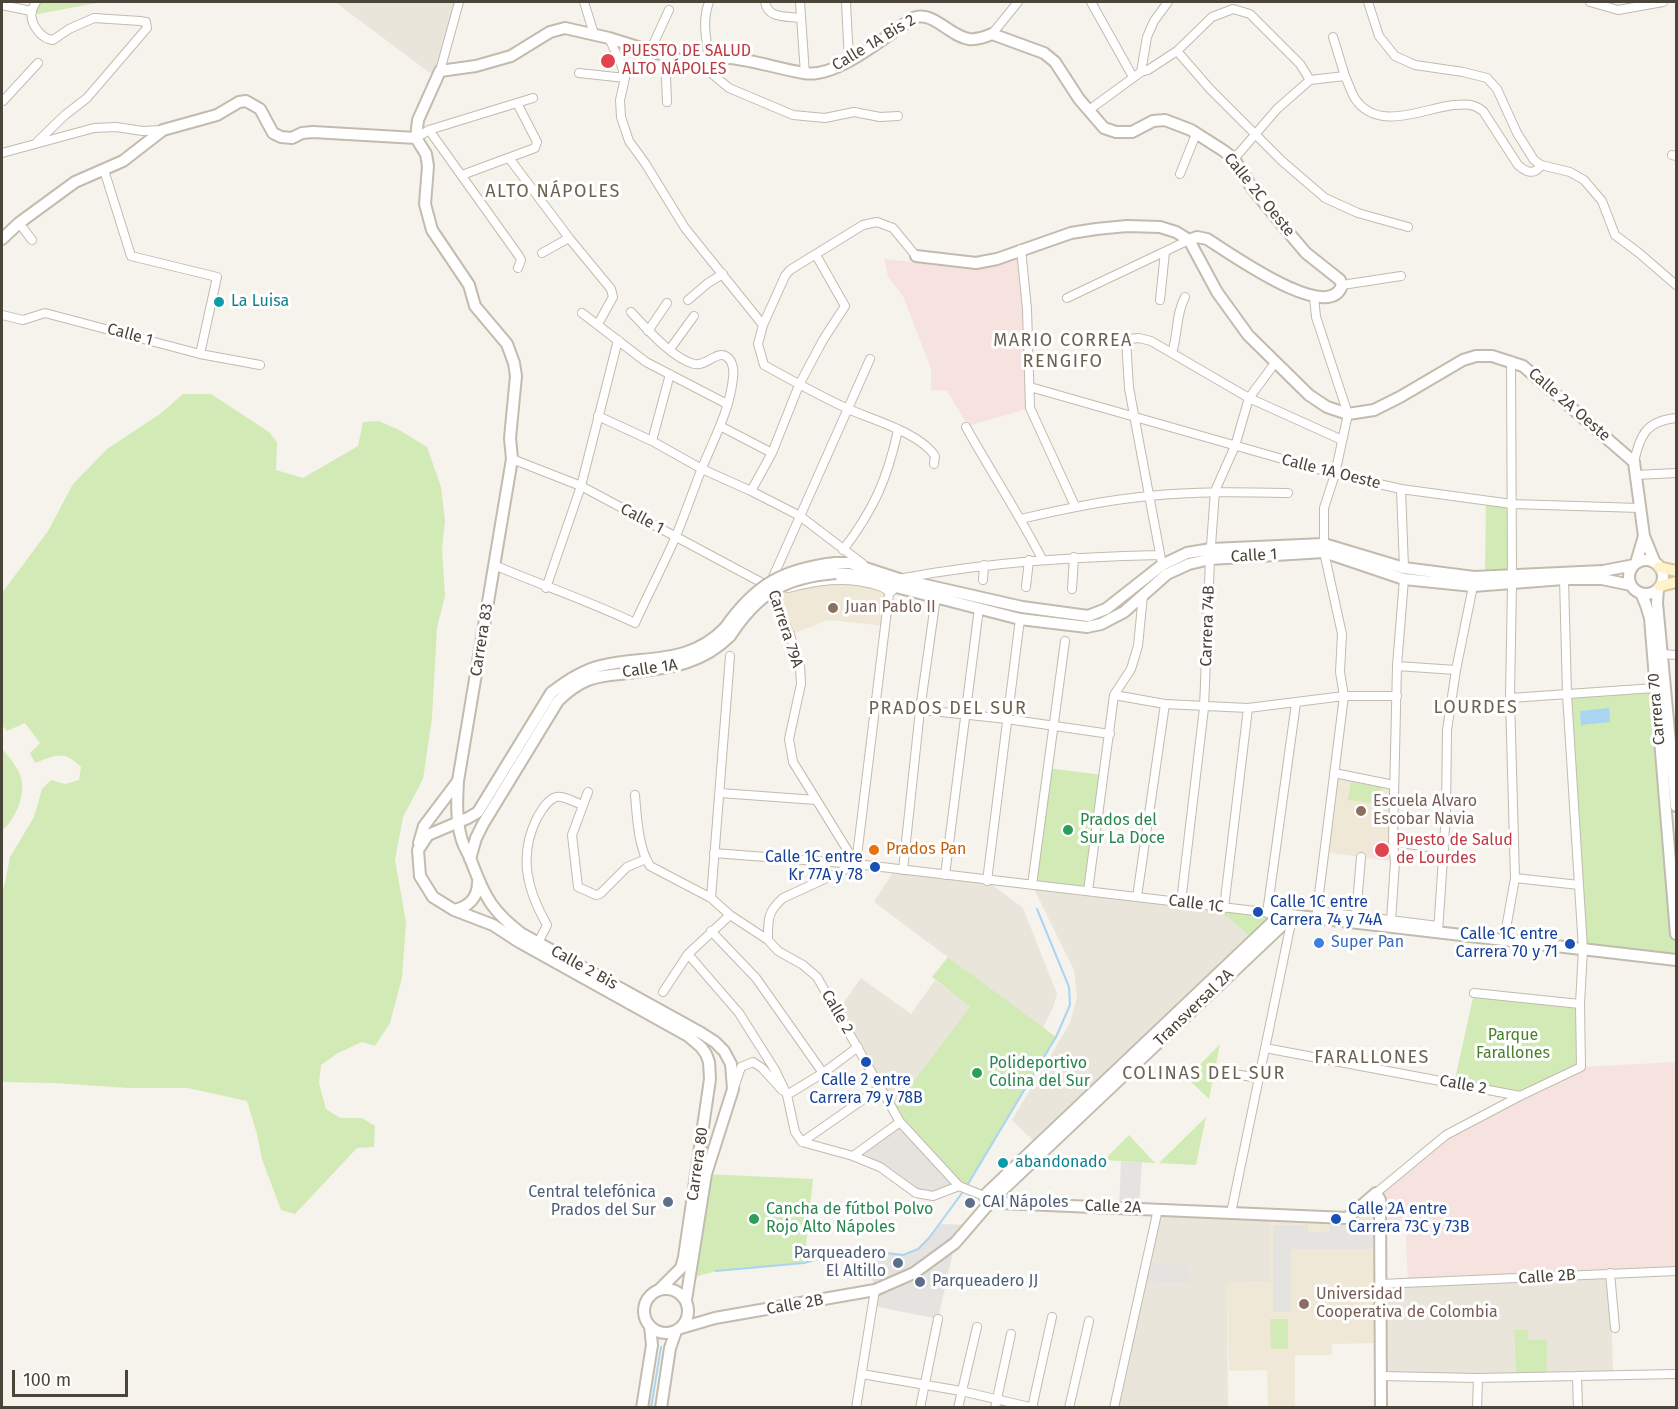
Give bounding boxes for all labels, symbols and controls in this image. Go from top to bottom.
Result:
street label: Calle 1A Bis 2 [829,11,919,75]
place label: PUESTO DE SALUD ALTO NÁPOLES [622,42,751,80]
marker: PUESTO DE SALUD ALTO NÁPOLES [599,52,617,70]
street label: Calle 2C Oeste [1219,149,1299,241]
district label: ALTO NÁPOLES [485,181,621,203]
place label: La Luisa [231,292,289,312]
marker: La Luisa [212,295,226,309]
street label: Calle 1 [105,320,155,350]
district label: MARIO CORREA RENGIFO [993,330,1133,372]
street label: Calle 2A Oeste [1524,364,1614,446]
street label: Calle 1A Oeste [1279,450,1383,494]
street label: Calle 1 [617,500,667,538]
street label: Calle 1 [1230,545,1278,567]
street label: Carrera 74B [1197,585,1219,667]
street label: Carrera 79A [763,588,807,670]
place label: Juan Pablo II [845,598,936,618]
marker: Juan Pablo II [826,601,840,615]
street label: Carrera 83 [467,602,497,678]
street label: Calle 1A [621,656,679,682]
street label: Carrera 70 [1644,672,1670,746]
district label: LOURDES [1434,697,1518,719]
district label: PRADOS DEL SUR [869,698,1027,720]
place label: Escuela Alvaro Escobar Navia [1373,792,1477,830]
marker: Escuela Alvaro Escobar Navia [1354,804,1368,818]
place label: Prados del Sur La Doce [1080,811,1165,849]
marker: Prados del Sur La Doce [1061,823,1075,837]
place label: Puesto de Salud de Lourdes [1396,831,1513,869]
place label: Prados Pan [886,840,966,860]
marker: Puesto de Salud de Lourdes [1373,841,1391,859]
marker: Prados Pan [867,843,881,857]
place label: Calle 1C entre Kr 77A y 78 [765,848,863,886]
marker: Calle 1C entre Kr 77A y 78 [868,860,882,874]
street label: Calle 1C [1167,891,1225,917]
place label: Calle 1C entre Carrera 74 y 74A [1270,893,1382,931]
marker: Calle 1C entre Carrera 74 y 74A [1251,905,1265,919]
place label: Calle 1C entre Carrera 70 y 71 [1455,925,1558,963]
place label: Super Pan [1331,933,1404,953]
marker: Super Pan [1312,936,1326,950]
marker: Calle 1C entre Carrera 70 y 71 [1563,937,1577,951]
street label: Calle 2 Bis [547,942,621,994]
street label: Transversal 2A [1150,965,1238,1051]
street label: Calle 2 [817,987,857,1037]
park label: Parque Farallones [1476,1026,1550,1064]
district label: FARALLONES [1314,1047,1430,1069]
place label: Polideportivo Colina del Sur [989,1054,1090,1092]
marker: Calle 2 entre Carrera 79 y 78B [859,1055,873,1069]
district label: COLINAS DEL SUR [1122,1063,1286,1085]
marker: Polideportivo Colina del Sur [970,1066,984,1080]
place label: Calle 2 entre Carrera 79 y 78B [809,1071,923,1109]
street label: Calle 2 [1438,1071,1488,1099]
street label: Carrera 80 [683,1126,713,1202]
place label: abandonado [1015,1153,1107,1173]
marker: abandonado [996,1156,1010,1170]
place label: Central telefónica Prados del Sur [528,1183,656,1221]
place label: CAI Nápoles [982,1193,1068,1213]
marker: Central telefónica Prados del Sur [661,1195,675,1209]
marker: CAI Nápoles [963,1196,977,1210]
street label: Calle 2A [1084,1196,1142,1218]
place label: Cancha de fútbol Polvo Rojo Alto Nápoles [766,1200,933,1238]
place label: Calle 2A entre Carrera 73C y 73B [1348,1200,1470,1238]
marker: Cancha de fútbol Polvo Rojo Alto Nápoles [747,1212,761,1226]
marker: Calle 2A entre Carrera 73C y 73B [1329,1212,1343,1226]
place label: Parqueadero El Altillo [794,1244,886,1282]
marker: Parqueadero El Altillo [891,1256,905,1270]
street label: Calle 2B [1518,1265,1576,1289]
place label: Parqueadero JJ [932,1272,1038,1292]
marker: Parqueadero JJ [913,1275,927,1289]
place label: Universidad Cooperativa de Colombia [1316,1285,1498,1323]
street label: Calle 2B [765,1291,825,1319]
marker: Universidad Cooperativa de Colombia [1297,1297,1311,1311]
scale bar [15,1358,130,1396]
text: 100 m [23,1369,71,1391]

